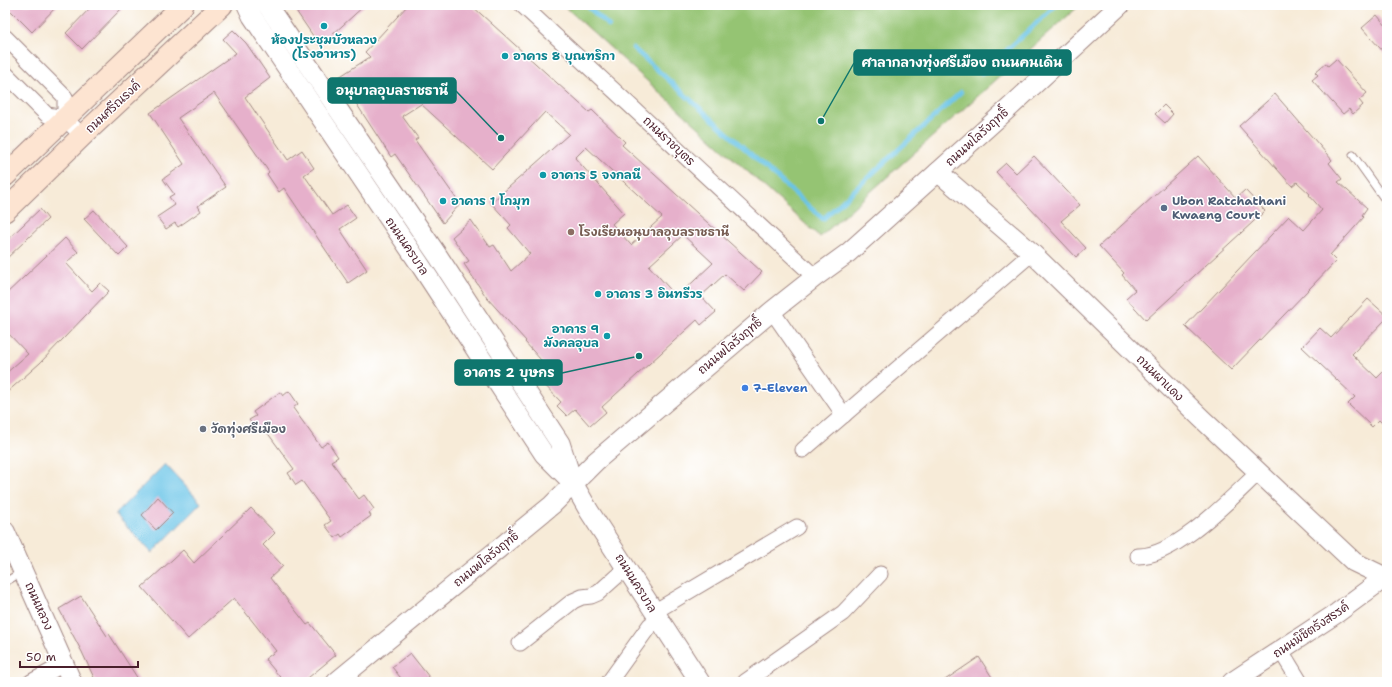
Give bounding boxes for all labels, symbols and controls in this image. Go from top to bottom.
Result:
marker: ห้องประชุมบัวหลวง (โรงอาหาร) [319,21,329,31]
place label: ห้องประชุมบัวหลวง (โรงอาหาร) [271,32,378,62]
place label: อาคาร 8 บุณฑริกา [513,48,615,65]
callout: ศาลากลางทุ่งศรีเมือง ถนนคนเดิน [854,50,1071,75]
marker: อาคาร 8 บุณฑริกา [500,51,510,61]
text: ศาลากลางทุ่งศรีเมือง ถนนคนเดิน [862,54,1063,72]
street label: ถนนศรีณรงค์ [82,77,144,137]
callout: อนุบาลอุบลราชธานี [328,78,456,103]
text: อนุบาลอุบลราชธานี [336,82,449,100]
street label: ถนนพโลรังฤทธิ์ [940,101,1012,170]
street label: ถนนราชบุตร [639,113,698,170]
place label: อาคาร 5 จงกลนี [551,167,641,183]
marker: อาคาร 5 จงกลนี [538,170,548,180]
place label: อาคาร 1 โกมุท [451,193,530,210]
place label: Ubon Ratchathani Kwaeng Court [1172,193,1286,223]
marker: อาคาร 1 โกมุท [438,196,448,206]
marker: Ubon Ratchathani Kwaeng Court [1159,203,1169,213]
street label: ถนนนครบาล [382,214,432,278]
place label: โรงเรียนอนุบาลอุบลราชธานี [578,224,729,241]
marker: โรงเรียนอนุบาลอุบลราชธานี [566,227,576,237]
place label: อาคาร 3 อินทรีวร [606,286,703,302]
marker: อาคาร 3 อินทรีวร [593,289,603,299]
street label: ถนนพโลรังฤทธิ์ [692,311,766,378]
place label: อาคาร 9 มังคลอุบล [543,321,599,352]
marker: อาคาร 9 มังคลอุบล [602,331,612,341]
street label: ถนนผาแดง [1133,351,1187,405]
callout: อาคาร 2 บุษกร [455,360,562,385]
text: อาคาร 2 บุษกร [464,364,554,382]
place label: 7-Eleven [753,380,808,396]
marker: 7-Eleven [740,383,750,393]
place label: วัดทุ่งศรีเมือง [211,421,286,438]
marker: วัดทุ่งศรีเมือง [198,424,208,434]
street label: ถนนพโลรังฤทธิ์ [448,525,522,590]
street label: ถนนนครบาล [612,551,660,615]
street label: ถนนหลวง [21,580,57,632]
street label: ถนนพิชิตรังสรรค์ [1270,598,1352,661]
scale bar [20,643,138,669]
text: 50 m [26,649,56,665]

